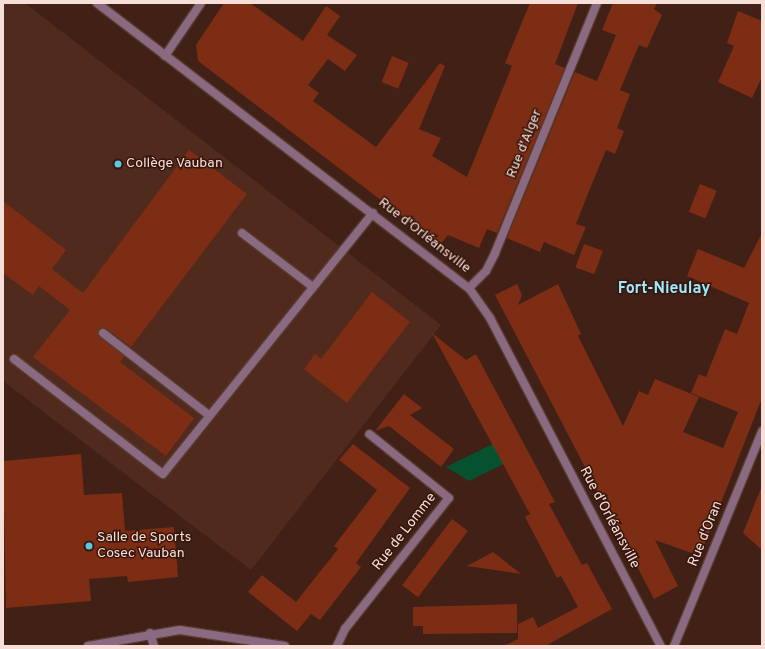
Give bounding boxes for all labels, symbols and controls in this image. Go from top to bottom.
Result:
street label: Rue d'Alger [504,107,546,181]
place label: Collège Vauban [126,156,223,172]
marker: Collège Vauban [113,159,123,169]
street label: Rue d'Orléansville [374,195,474,277]
district label: Fort-Nieulay [618,279,710,299]
street label: Rue d'Orléansville [575,464,643,572]
street label: Rue de Lomme [370,490,440,574]
street label: Rue d'Oran [685,499,727,569]
place label: Salle de Sports Cosec Vauban [97,530,191,562]
marker: Salle de Sports Cosec Vauban [84,541,94,551]

